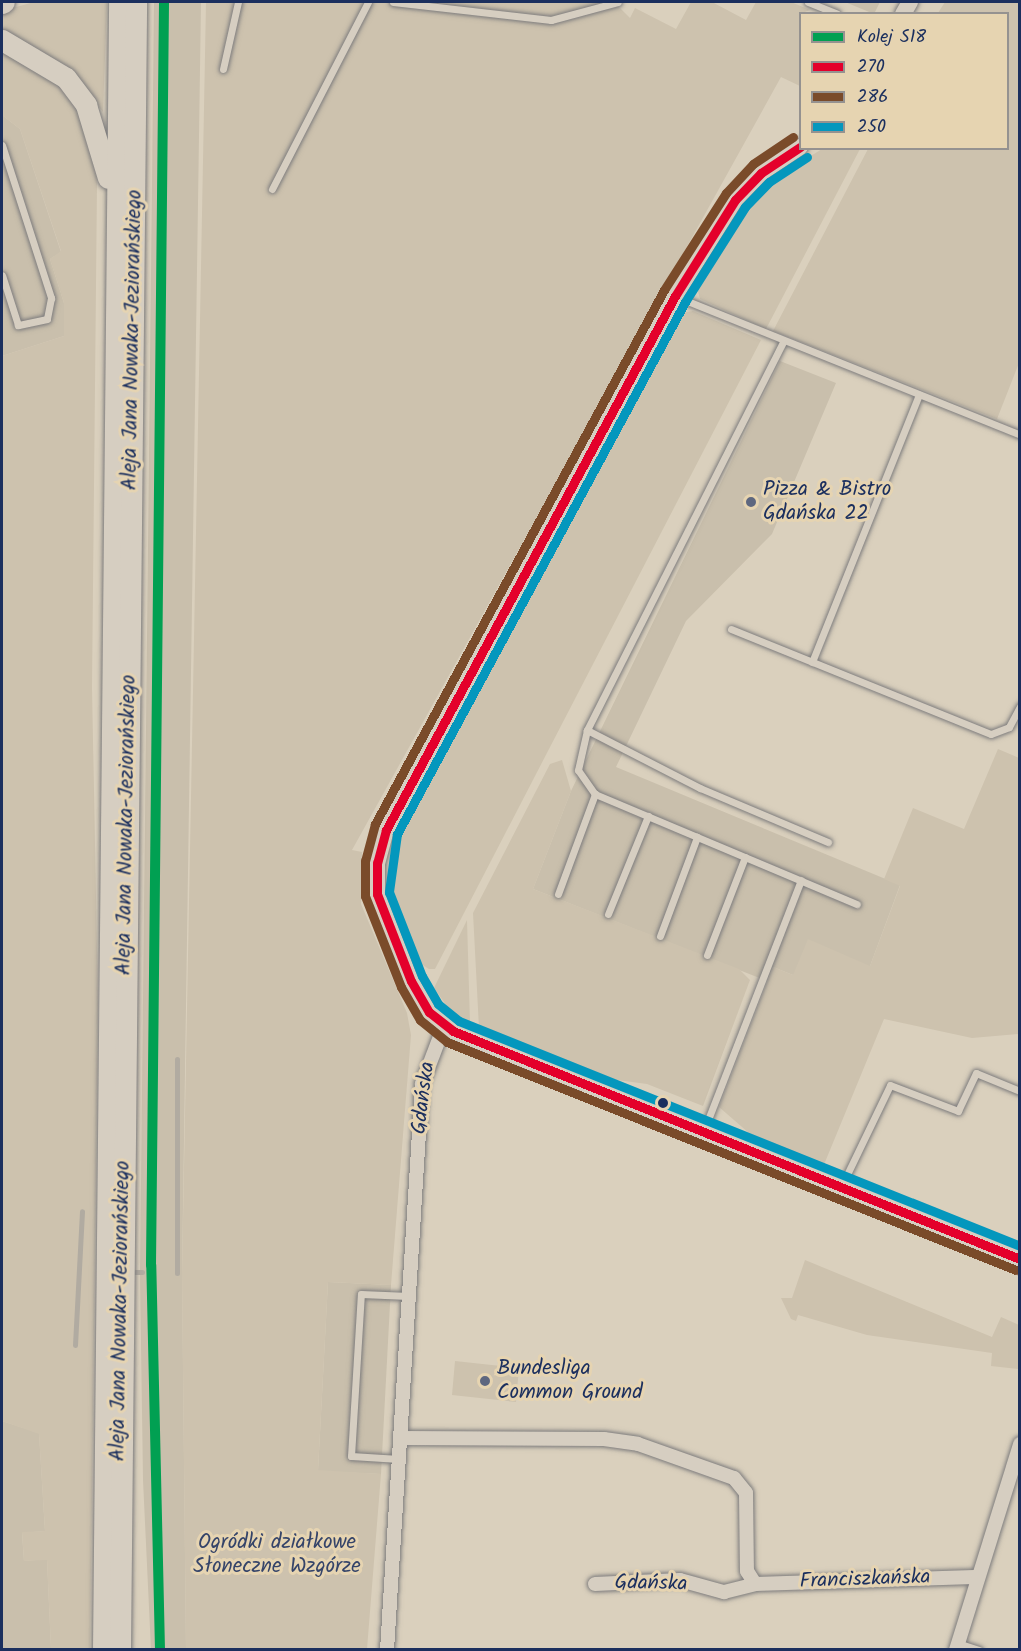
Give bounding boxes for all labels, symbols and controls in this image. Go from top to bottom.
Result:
legend [799,12,1009,150]
text: Kolej S18 [857,23,926,52]
text: 270 [857,53,885,82]
text: 286 [857,83,888,112]
text: 250 [857,113,886,142]
street label: Aleja Jana Nowaka-Jeziorańskiego [118,189,148,491]
place label: Pizza & Bistro Gdańska 22 [763,477,891,527]
marker: Pizza & Bistro Gdańska 22 [744,495,758,509]
street label: Aleja Jana Nowaka-Jeziorańskiego [112,674,142,976]
street label: Gdańska [407,1060,441,1136]
unlabelled marker [657,1097,669,1109]
street label: Aleja Jana Nowaka-Jeziorańskiego [106,1160,136,1462]
place label: Bundesliga Common Ground [497,1356,643,1406]
marker: Bundesliga Common Ground [478,1374,492,1388]
park label: Ogródki działkowe Słoneczne Wzgórze [193,1530,361,1580]
street label: Franciszkańska [799,1565,931,1595]
street label: Gdańska [614,1571,688,1597]

